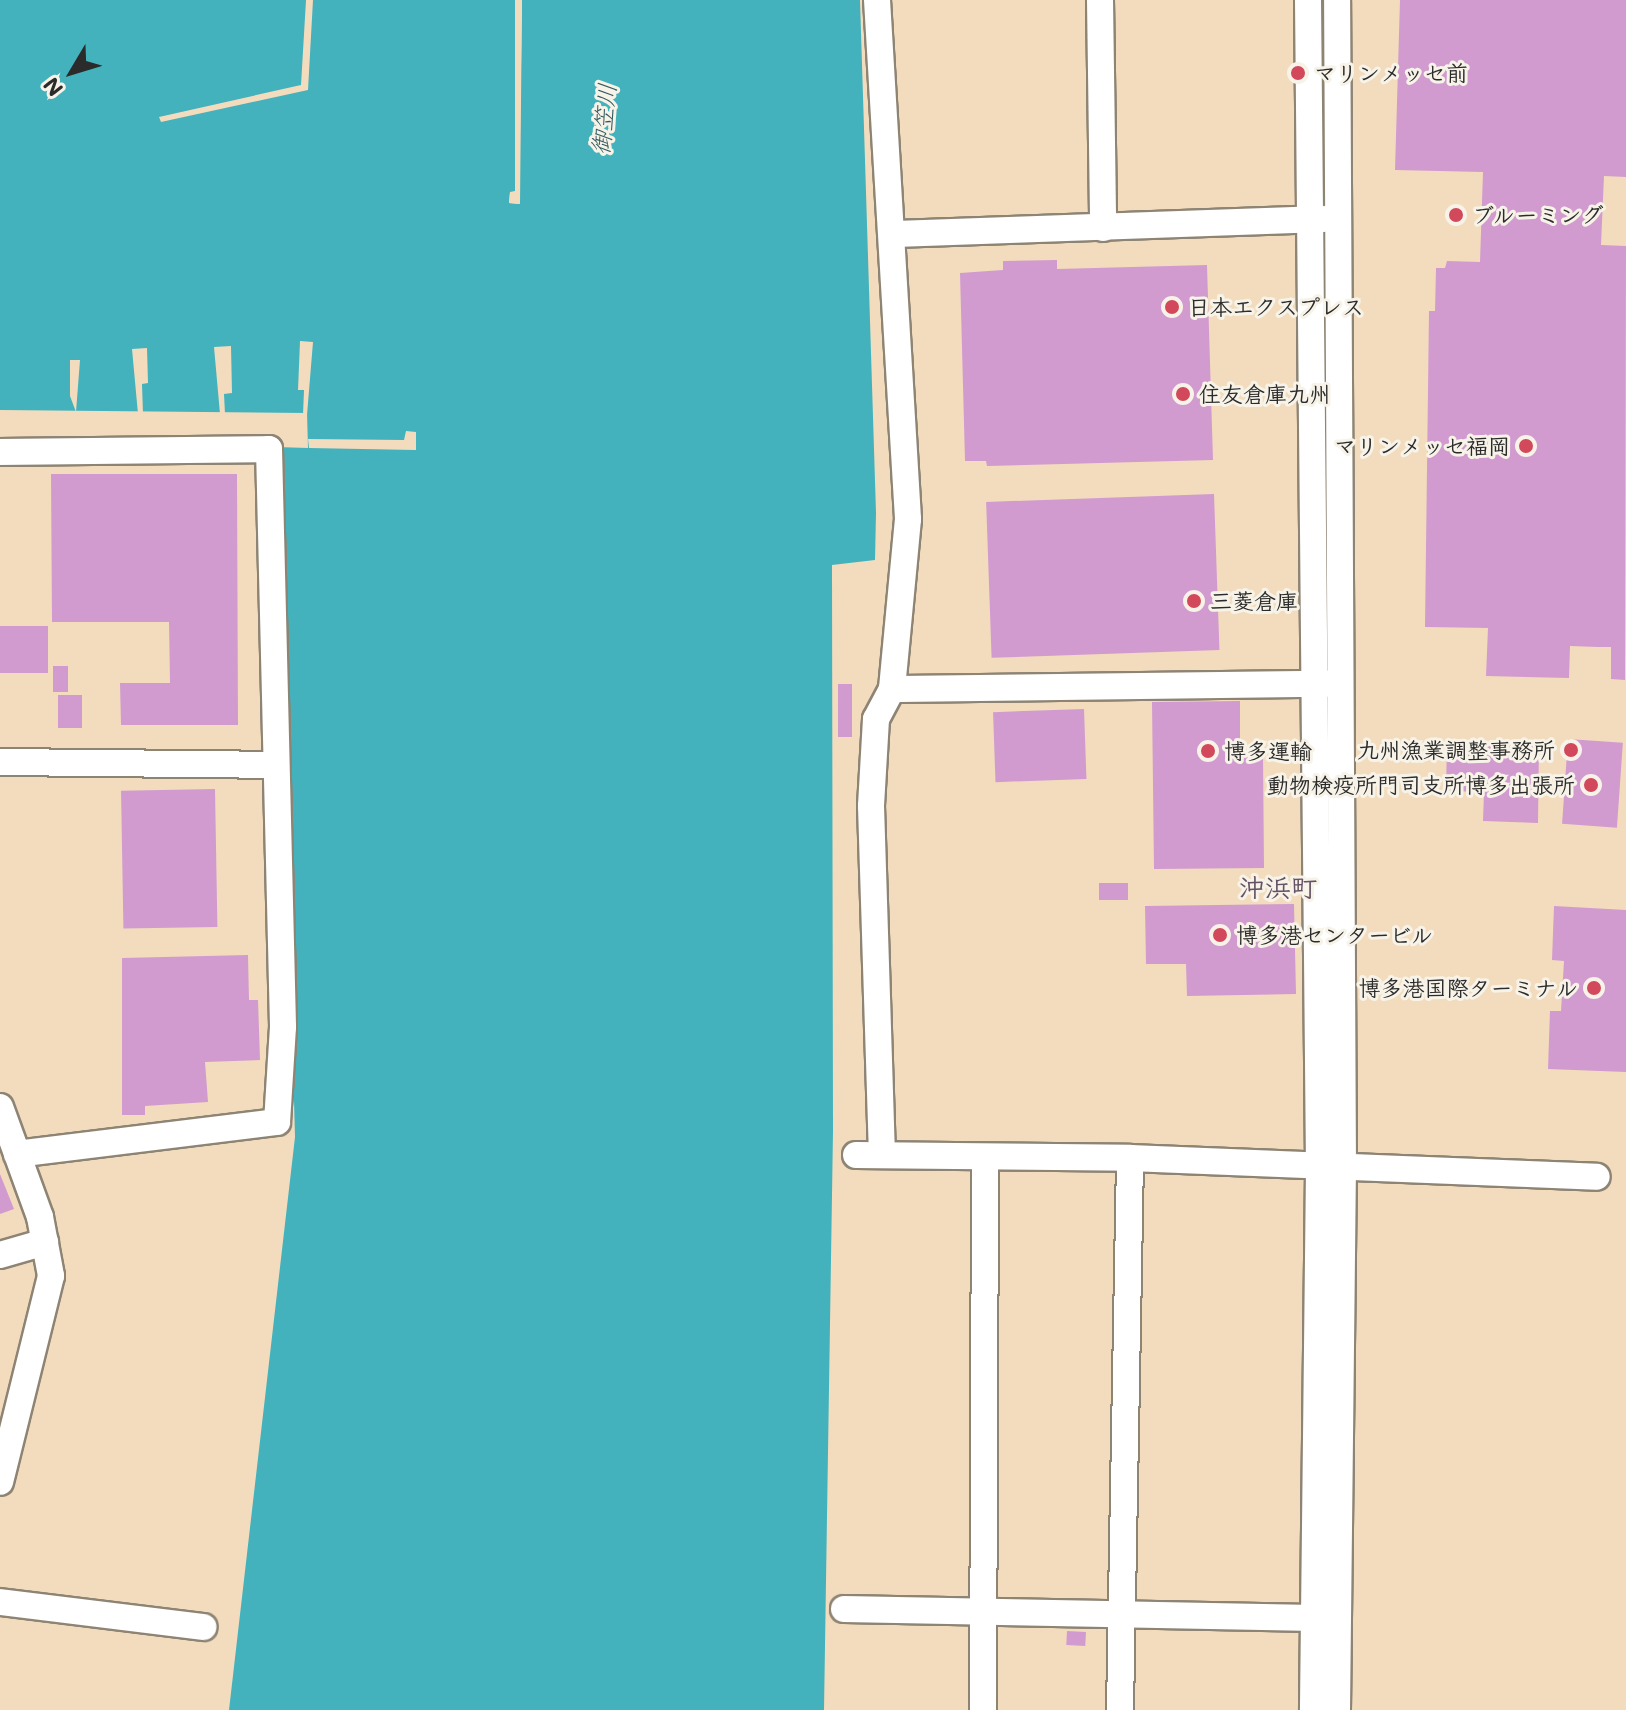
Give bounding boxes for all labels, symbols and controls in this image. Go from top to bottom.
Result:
north arrow [32,32,112,112]
place label: マリンメッセ前 [1314,60,1468,86]
marker: マリンメッセ前 [1289,64,1307,82]
text: N [36,72,69,103]
water label: 御笠川 [585,82,621,156]
place label: ブルーミング [1472,202,1605,228]
marker: ブルーミング [1447,206,1465,224]
place label: 日本エクスプレス [1188,294,1364,320]
marker: 日本エクスプレス [1163,298,1181,316]
place label: 住友倉庫九州 [1199,381,1331,407]
marker: 住友倉庫九州 [1174,385,1192,403]
place label: マリンメッセ福岡 [1334,433,1510,459]
marker: マリンメッセ福岡 [1517,437,1535,455]
place label: 三菱倉庫 [1210,588,1298,614]
marker: 三菱倉庫 [1185,592,1203,610]
place label: 九州漁業調整事務所 [1357,737,1555,763]
place label: 博多運輸 [1224,738,1312,764]
marker: 九州漁業調整事務所 [1562,741,1580,759]
marker: 博多運輸 [1199,742,1217,760]
place label: 動物検疫所門司支所博多出張所 [1267,772,1575,798]
marker: 動物検疫所門司支所博多出張所 [1582,776,1600,794]
district label: 沖浜町 [1239,872,1317,904]
place label: 博多港センタービル [1236,922,1434,948]
marker: 博多港センタービル [1211,926,1229,944]
place label: 博多港国際ターミナル [1358,975,1578,1001]
marker: 博多港国際ターミナル [1585,979,1603,997]

